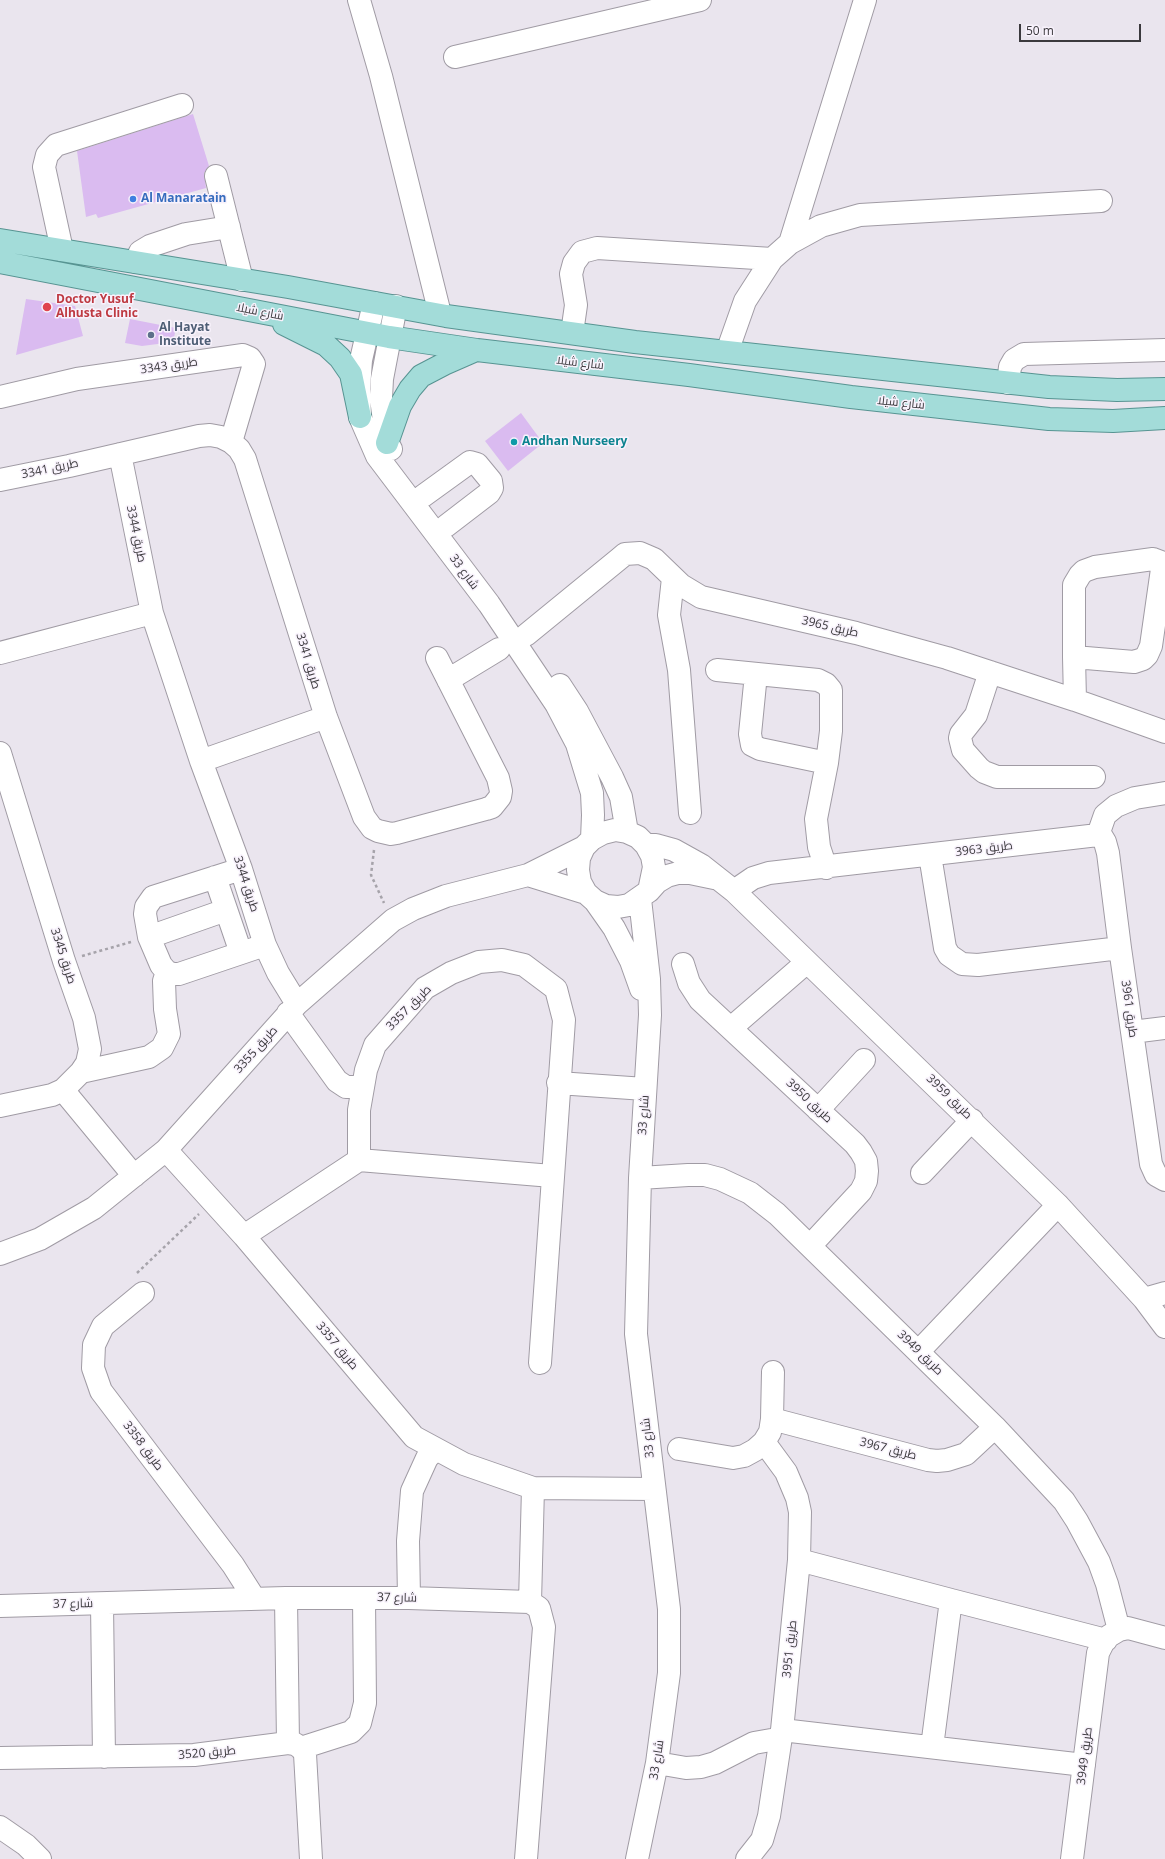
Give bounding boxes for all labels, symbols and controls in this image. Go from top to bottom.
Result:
scale bar [1021,16,1143,42]
text: 50 m [1026,22,1054,39]
place label: Al Manaratain [141,192,226,206]
marker: Al Manaratain [128,194,138,204]
place label: Doctor Yusuf Alhusta Clinic [56,293,138,321]
street label: شارع شيلا [235,300,285,324]
marker: Doctor Yusuf Alhusta Clinic [41,301,53,313]
place label: Al Hayat Institute [159,321,211,349]
marker: Al Hayat Institute [146,330,156,340]
street label: شارع شيلا [555,353,605,373]
street label: طريق 3343 [139,355,199,377]
street label: شارع شيلا [876,393,926,413]
place label: Andhan Nurseery [522,435,627,449]
marker: Andhan Nurseery [509,437,519,447]
street label: طريق 3341 [20,456,80,482]
street label: طريق 3344 [123,504,149,564]
street label: شارع 33 [446,552,482,592]
street label: طريق 3965 [800,613,860,641]
street label: طريق 3341 [293,631,323,691]
street label: طريق 3963 [954,838,1014,860]
street label: طريق 3344 [230,854,262,914]
street label: طريق 3345 [47,926,79,986]
street label: طريق 3961 [1118,979,1140,1039]
street label: طريق 3357 [383,982,435,1034]
street label: طريق 3355 [231,1024,281,1076]
street label: طريق 3959 [923,1072,975,1122]
street label: طريق 3950 [783,1076,835,1126]
street label: شارع 33 [635,1095,653,1135]
street label: طريق 3357 [313,1319,361,1373]
street label: طريق 3949 [894,1328,946,1378]
street label: شارع 33 [638,1417,658,1459]
street label: طريق 3358 [120,1419,166,1473]
street label: طريق 3967 [858,1435,918,1463]
street label: شارع 37 [377,1590,417,1606]
street label: شارع 37 [53,1596,93,1612]
street label: طريق 3951 [780,1619,800,1679]
street label: طريق 3949 [1074,1726,1096,1786]
street label: شارع 33 [647,1739,667,1781]
street label: طريق 3520 [177,1743,237,1763]

